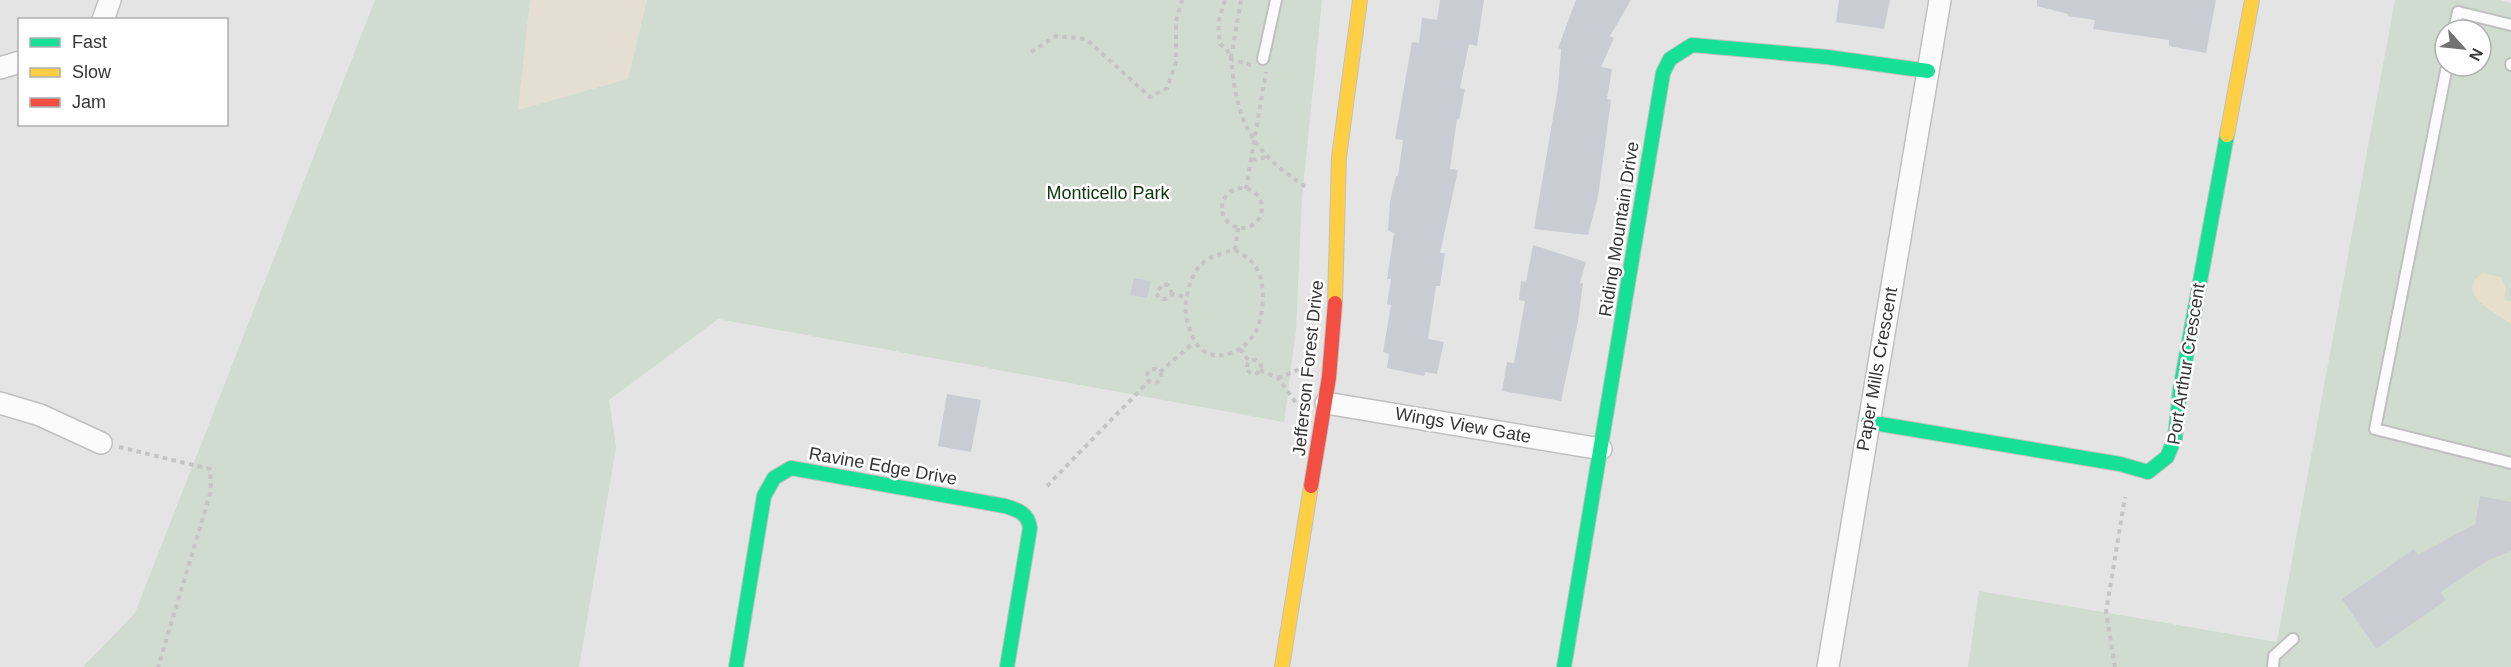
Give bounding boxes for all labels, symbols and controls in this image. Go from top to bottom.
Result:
legend [18,18,228,126]
north arrow [2433,18,2493,78]
text: Fast [72,32,107,52]
text: N [2466,46,2486,64]
text: Slow [72,62,112,82]
text: Jam [72,92,106,112]
street label: Riding Mountain Drive [1595,140,1643,318]
park label: Monticello Park [1046,183,1171,203]
street label: Jefferson Forest Drive [1289,279,1327,457]
street label: Port Arthur Crescent [2163,282,2209,446]
street label: Paper Mills Crescent [1853,285,1901,453]
street label: Wings View Gate [1393,403,1533,447]
street label: Ravine Edge Drive [807,443,959,489]

